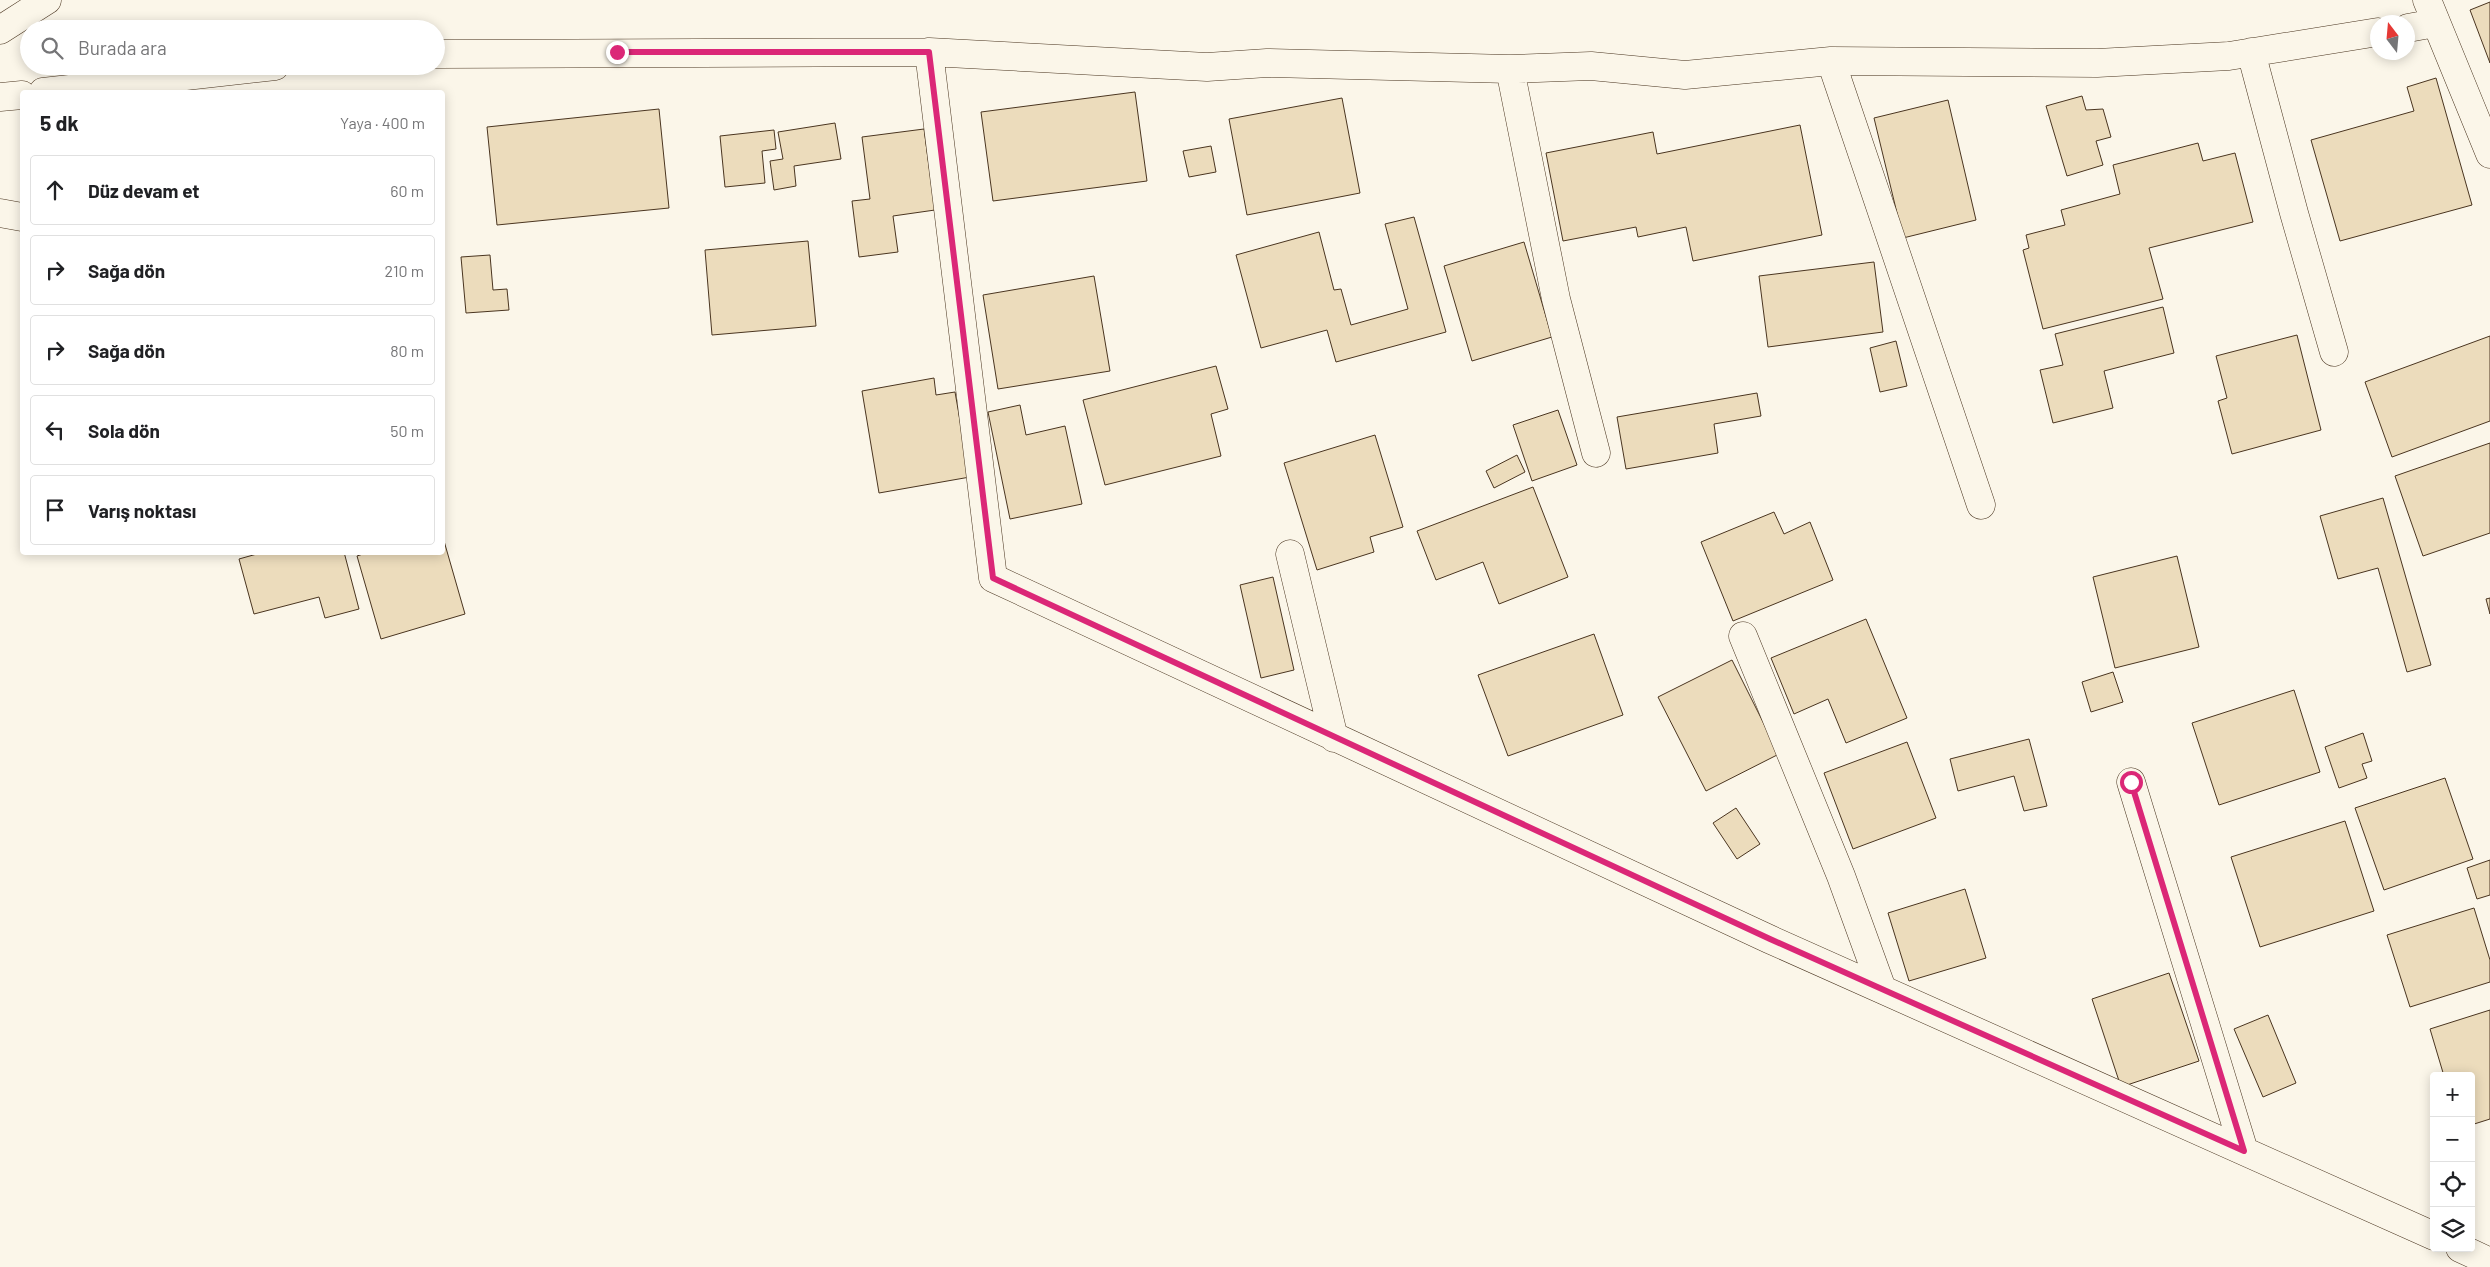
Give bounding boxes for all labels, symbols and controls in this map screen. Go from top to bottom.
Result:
north arrow [2370,15,2415,60]
search box [20,20,445,75]
icon: search [38,34,66,62]
text: Burada ara [78,36,167,59]
route end [606,41,629,64]
text: 5 dk [40,110,79,135]
text: Yaya · 400 m [340,113,425,132]
icon: ahead [41,176,69,204]
text: Düz devam et [88,179,200,202]
text: 60 m [390,181,424,200]
icon: right [41,256,69,284]
text: Sağa dön [88,259,165,282]
text: 210 m [385,261,424,280]
icon: right [41,336,69,364]
text: Sağa dön [88,339,165,362]
text: 80 m [390,341,424,360]
icon: left [41,416,69,444]
text: Sola dön [88,419,160,442]
text: 50 m [390,421,424,440]
icon: arrive [41,496,69,524]
text: Varış noktası [88,499,196,522]
route start [2120,771,2143,794]
map controls [2430,1072,2475,1252]
button: + [2430,1072,2475,1117]
button: − [2430,1117,2475,1162]
button: locate [2430,1162,2475,1207]
button: layers [2430,1207,2475,1252]

